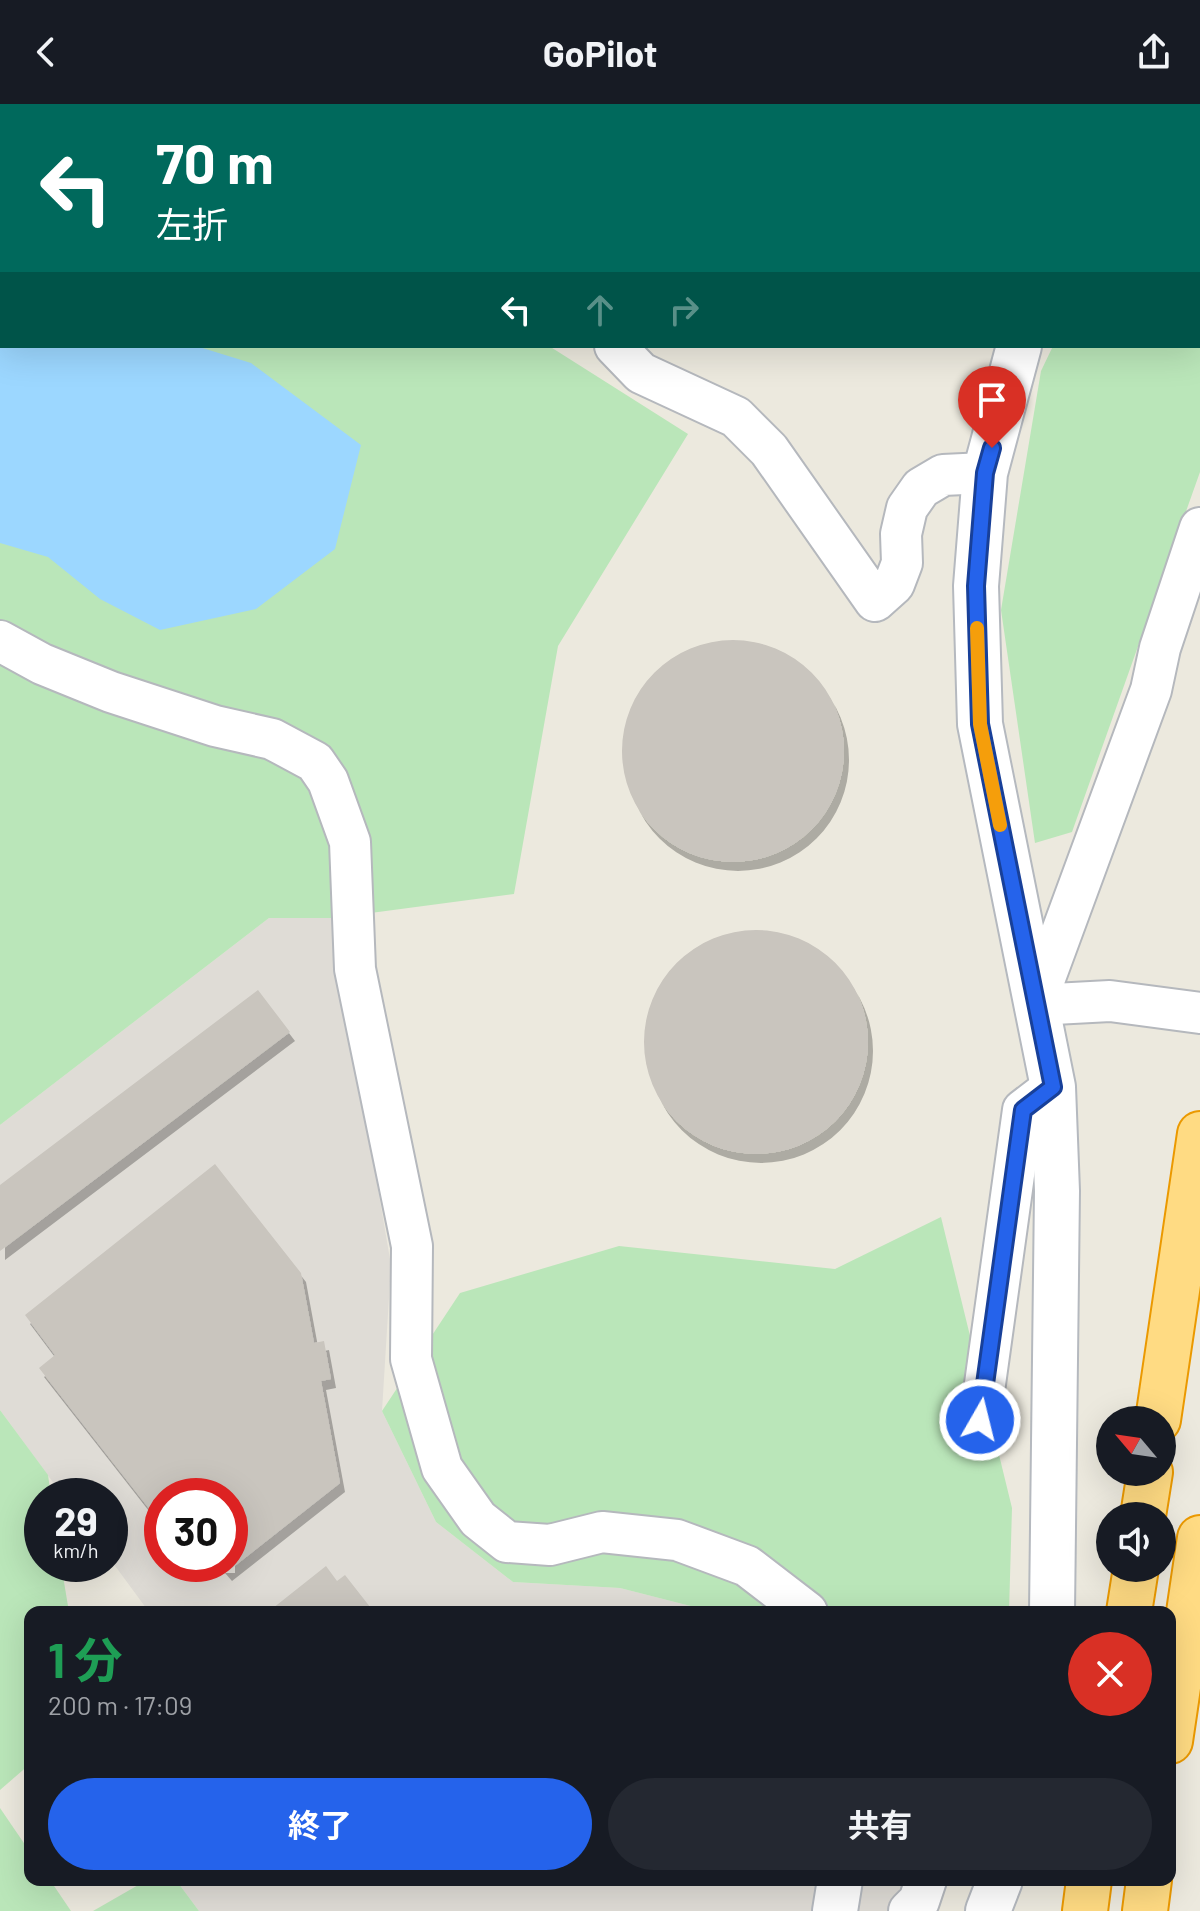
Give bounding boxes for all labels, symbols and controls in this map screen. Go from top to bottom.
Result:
icon: back [24,30,68,74]
icon: share [1132,30,1176,74]
text: GoPilot [543,31,657,74]
text: 70 m [156,128,274,195]
icon: left [24,136,128,240]
text: 左折 [156,202,228,245]
icon: left [494,288,538,332]
icon: ahead [578,288,622,332]
icon: right [662,288,706,332]
pin [958,366,1026,448]
icon: arrive [970,378,1014,422]
position arrow [938,1378,1022,1462]
north arrow [1096,1406,1176,1486]
map controls [1096,1406,1176,1582]
speed limit sign: 30 [144,1478,248,1582]
text: 29 [54,1496,98,1544]
button: sound [1096,1502,1176,1582]
text: km/h [53,1538,99,1562]
text: 1 分 [48,1630,123,1688]
button: close [1068,1632,1152,1716]
text: 200 m · 17:09 [48,1689,192,1720]
button: 終了 [48,1778,592,1870]
button: 共有 [608,1778,1152,1870]

